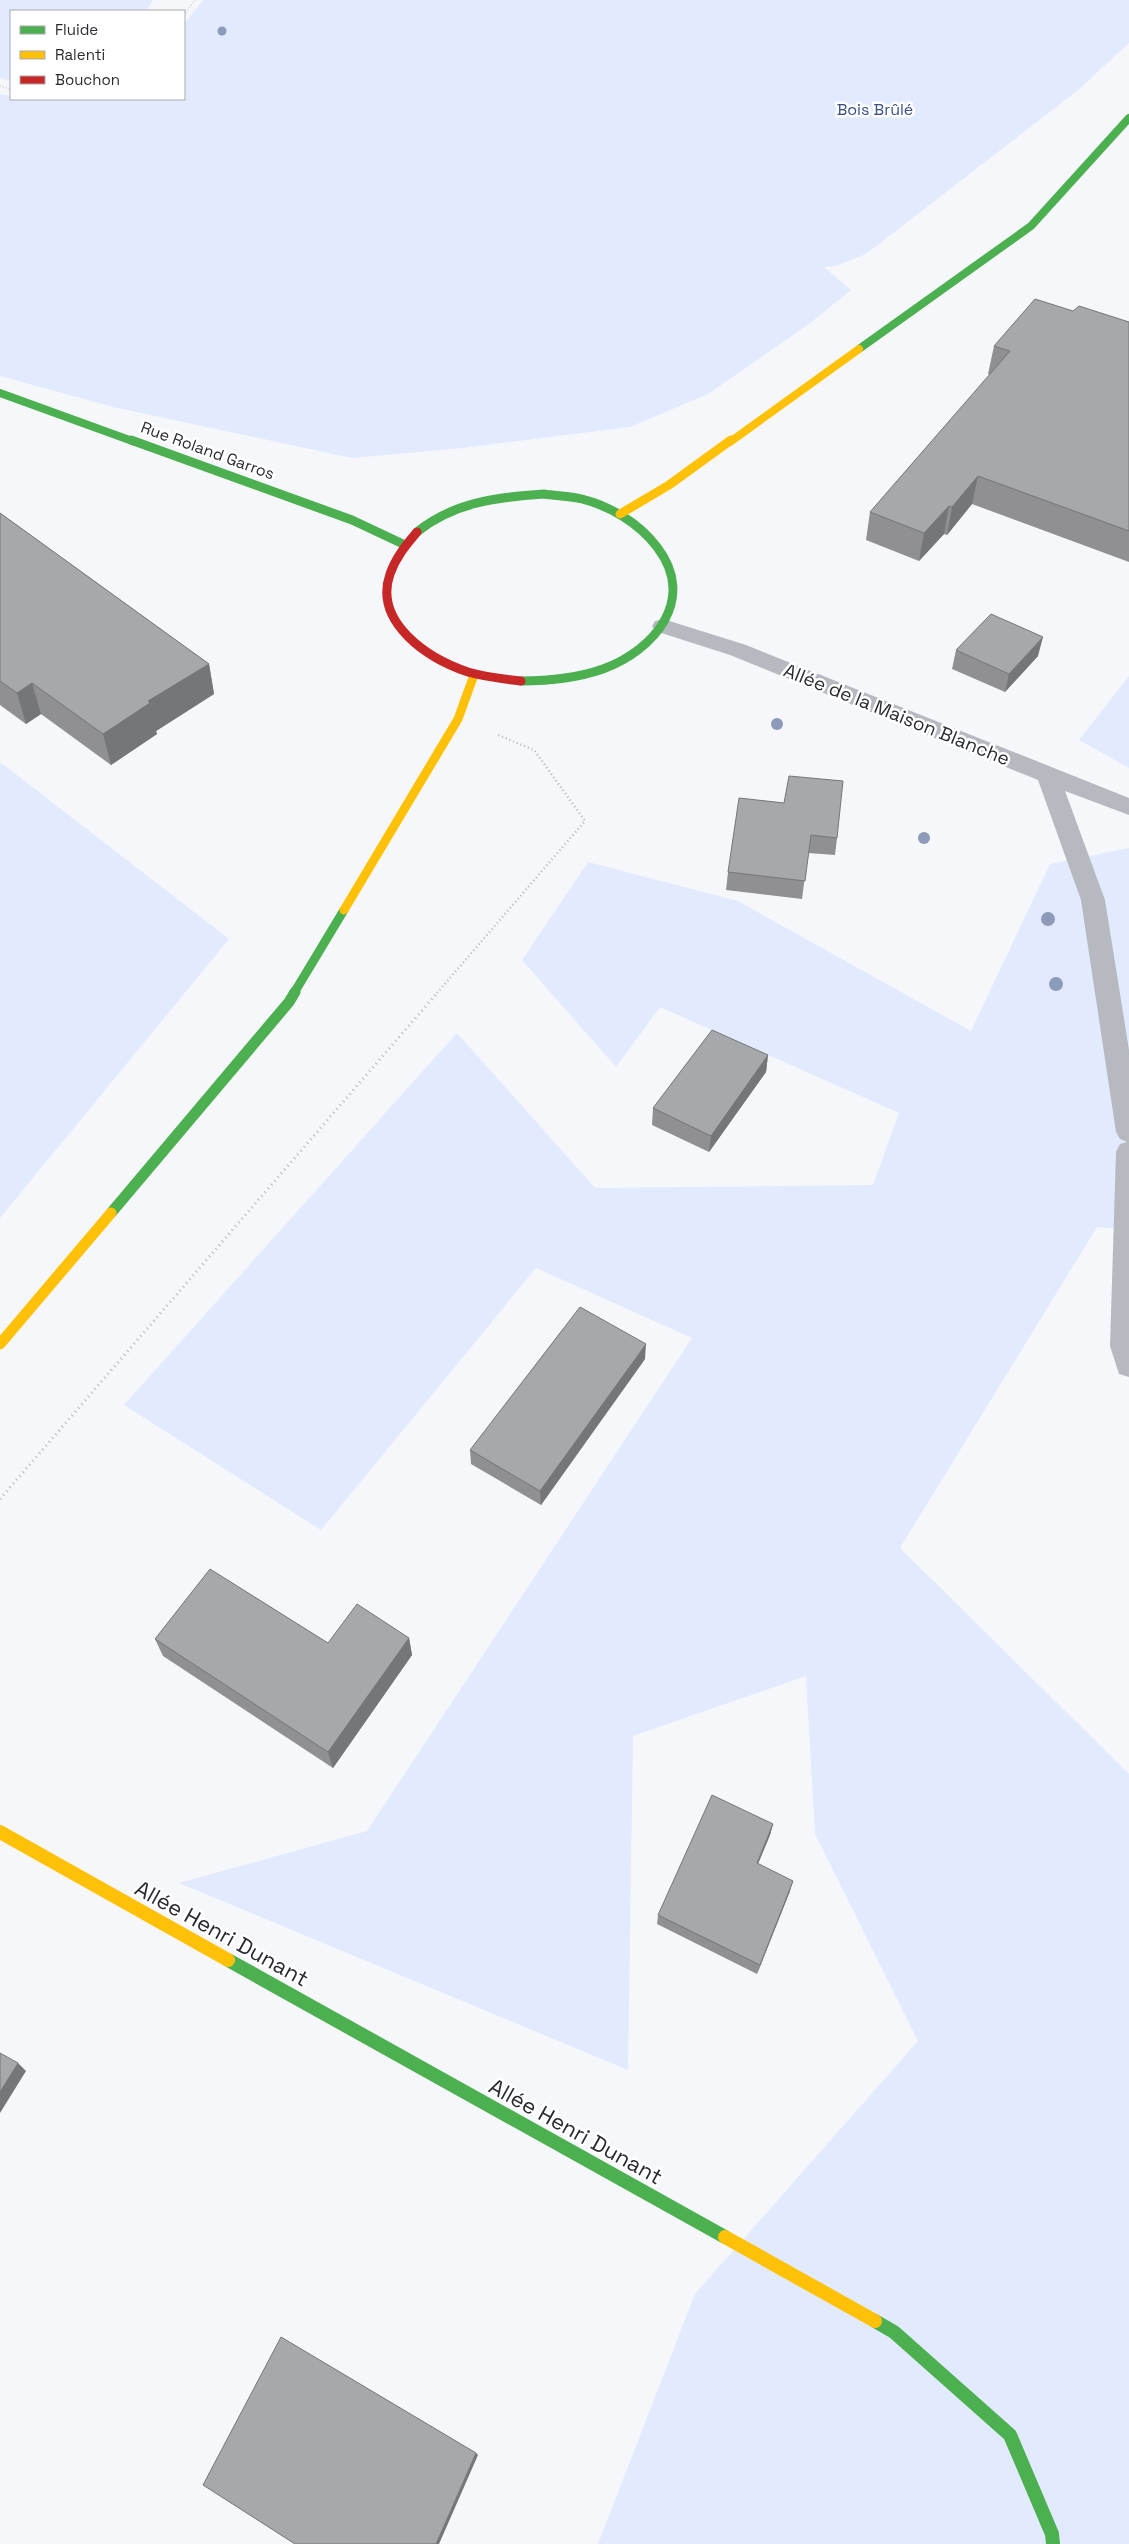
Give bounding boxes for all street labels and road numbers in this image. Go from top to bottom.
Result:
street label: Rue Roland Garros [138,417,278,484]
street label: Allée de la Maison Blanche [780,658,1014,771]
street label: Allée Henri Dunant [130,1874,314,1992]
street label: Allée Henri Dunant [484,2072,668,2190]

